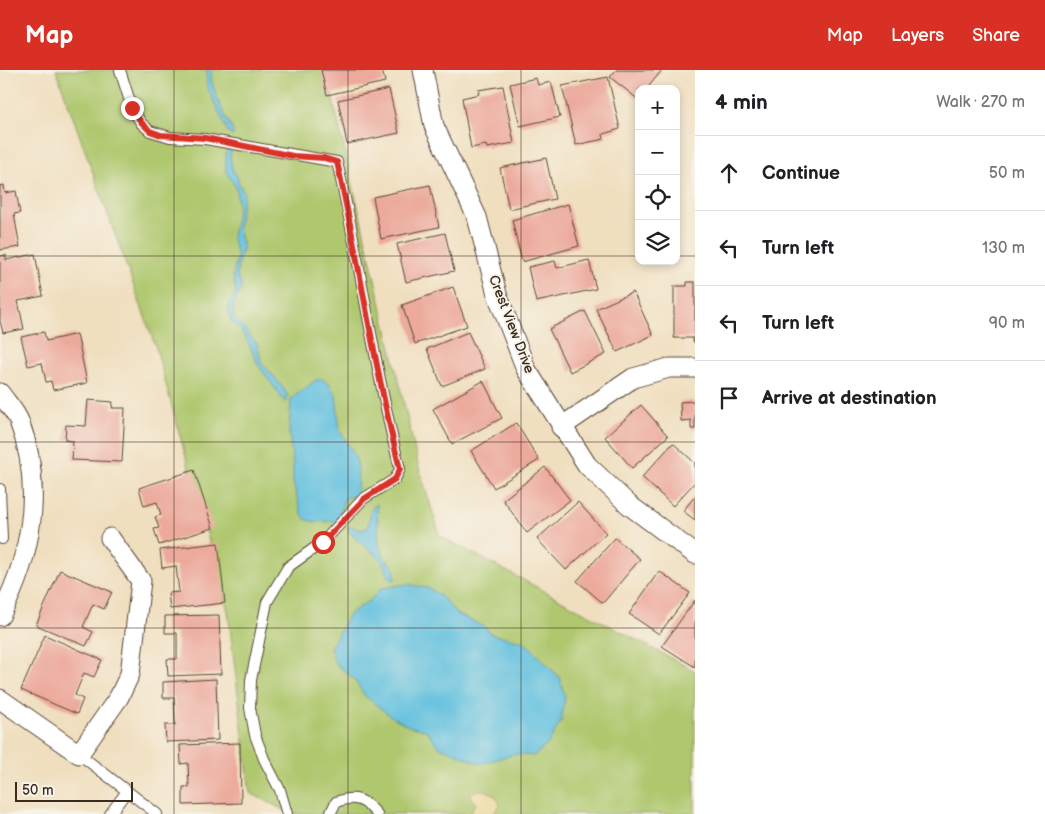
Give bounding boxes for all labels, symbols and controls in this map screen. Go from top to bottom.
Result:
text: Map [25,21,73,50]
text: Map [827,25,863,46]
text: Layers [891,25,944,46]
text: Share [972,25,1020,46]
map controls [635,85,680,265]
button: + [635,85,680,130]
text: 4 min [715,90,768,115]
text: Walk · 270 m [936,93,1025,112]
route end [121,97,144,120]
button: − [635,130,680,175]
icon: ahead [715,159,743,187]
text: Continue [762,162,840,185]
text: 50 m [989,164,1025,183]
button: locate [635,175,680,220]
button: layers [635,220,680,265]
icon: left [715,234,743,262]
text: Turn left [762,237,834,260]
text: 130 m [982,239,1025,258]
street label: Crest View Drive [485,273,538,376]
icon: left [715,309,743,337]
text: Turn left [762,312,834,335]
text: 90 m [989,314,1025,333]
icon: arrive [715,384,743,412]
text: Arrive at destination [762,387,937,410]
route start [312,531,335,554]
scale bar [15,779,132,802]
text: 50 m [22,782,54,799]

